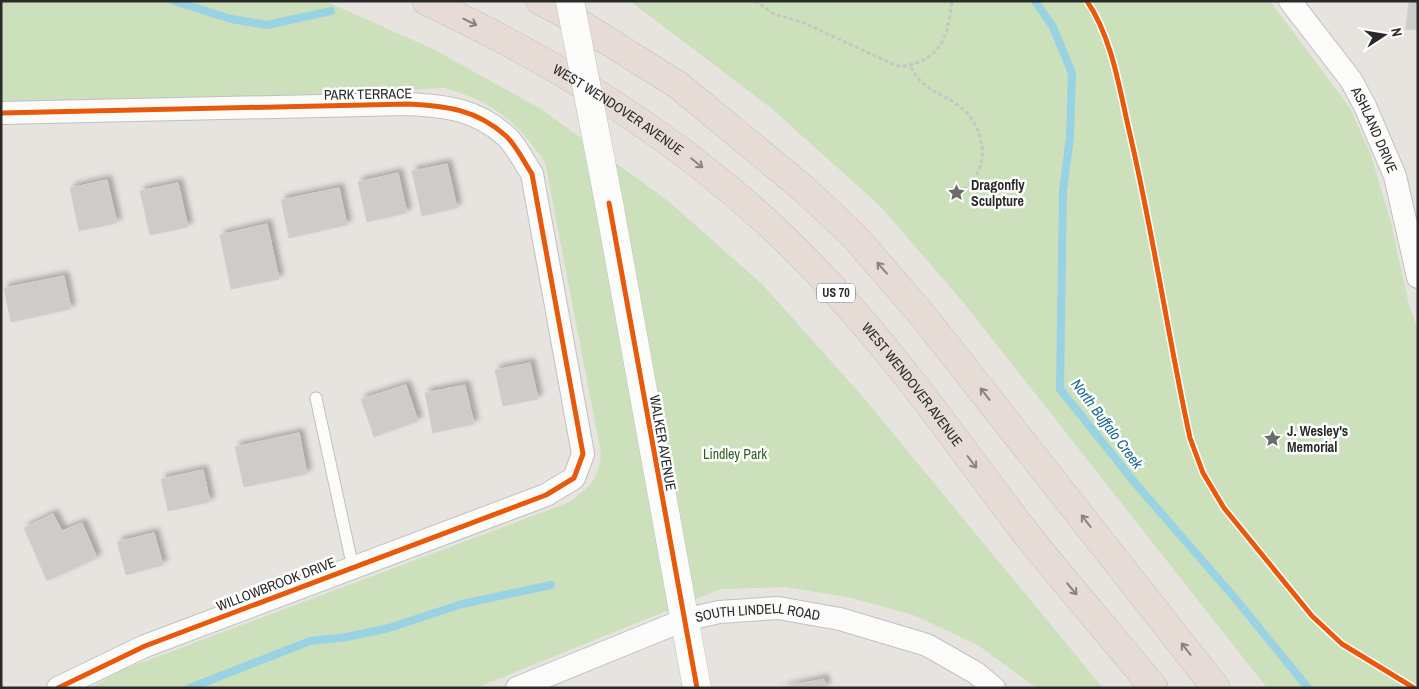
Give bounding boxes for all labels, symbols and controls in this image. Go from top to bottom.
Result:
north arrow [1359,10,1409,60]
one-way arrow [462,18,477,27]
text: N [1387,26,1406,38]
street label: WEST WENDOVER AVENUE [550,60,687,159]
street label: ASHLAND DRIVE [1347,83,1402,176]
street label: PARK TERRACE [324,84,412,104]
one-way arrow [690,157,703,168]
place label: Dragonfly Sculpture [971,176,1025,210]
place icon: Dragonfly Sculpture [947,183,967,203]
one-way arrow [876,262,888,275]
road number: US 70 [817,284,855,302]
street label: WEST WENDOVER AVENUE [858,319,967,450]
water label: North Buffalo Creek [1067,374,1149,474]
one-way arrow [980,388,991,401]
street label: WALKER AVENUE [646,394,680,492]
place label: J. Wesley's Memorial [1287,422,1348,456]
place icon: J. Wesley's Memorial [1263,429,1283,449]
park label: Lindley Park [703,445,767,463]
one-way arrow [966,455,977,468]
one-way arrow [1081,515,1092,528]
street label: WILLOWBROOK DRIVE [214,553,338,615]
one-way arrow [1067,582,1078,595]
street label: SOUTH LINDELL ROAD [693,599,822,626]
one-way arrow [1181,643,1192,656]

